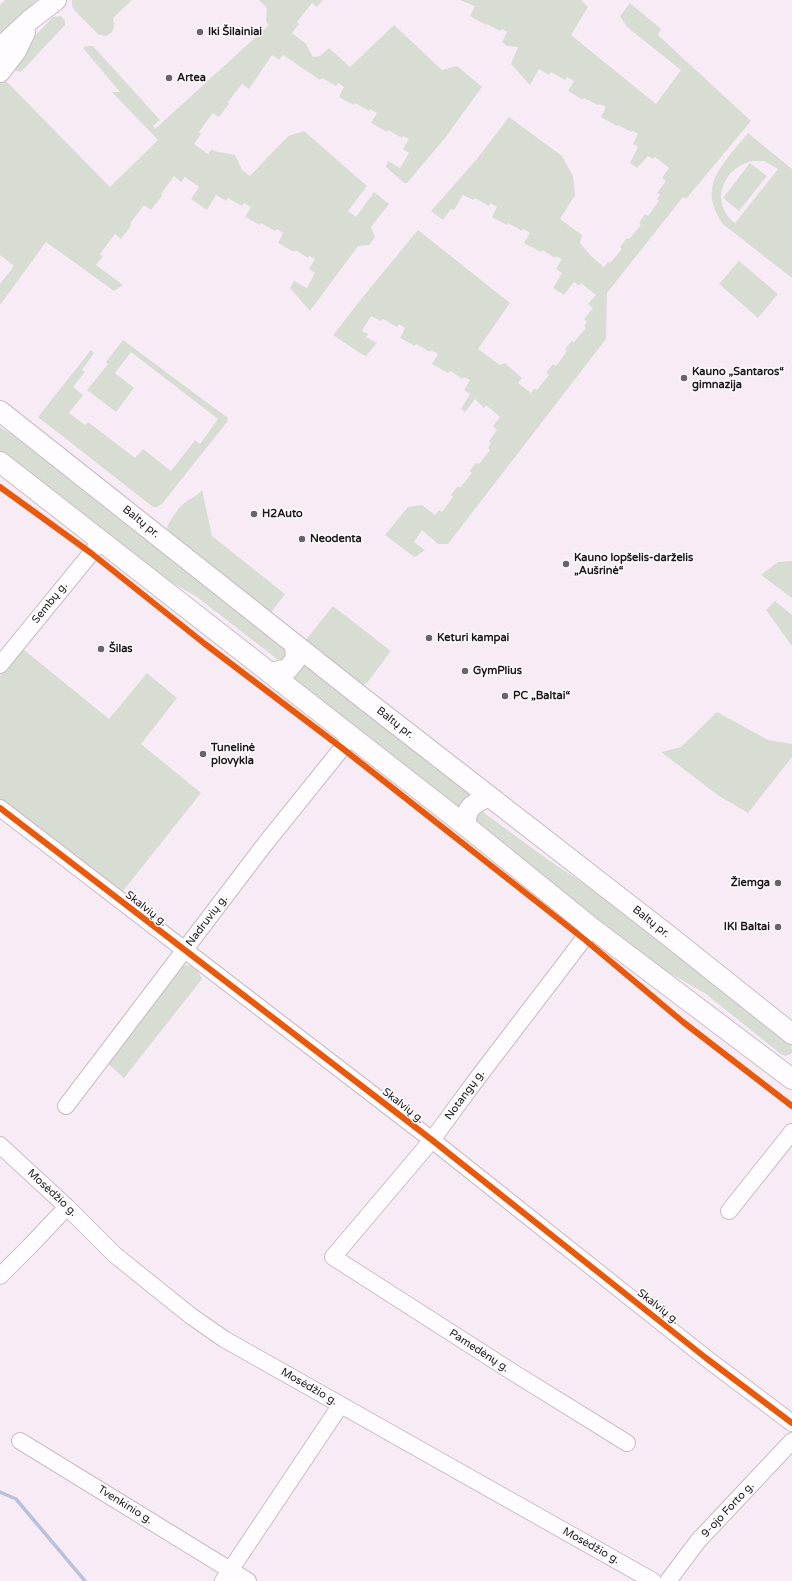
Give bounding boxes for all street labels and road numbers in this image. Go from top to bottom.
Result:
street label: Baltų pr. [120,503,162,541]
street label: Sembų g. [29,580,71,626]
street label: Baltų pr. [374,704,416,742]
street label: Skalvių g. [122,889,170,929]
street label: Nadruvių g. [183,893,231,949]
street label: Baltų pr. [630,903,672,941]
street label: Notangų g. [442,1067,488,1123]
street label: Skalvių g. [379,1086,427,1126]
street label: Mosėdžio g. [24,1167,80,1219]
street label: Skalvių g. [634,1287,682,1327]
street label: Pamedėnų g. [447,1327,511,1375]
street label: Mosėdžio g. [278,1365,340,1409]
street label: 9-ojo Forto g. [699,1480,757,1540]
street label: Tvenkinio g. [95,1483,155,1527]
street label: Mosėdžio g. [560,1525,622,1567]

